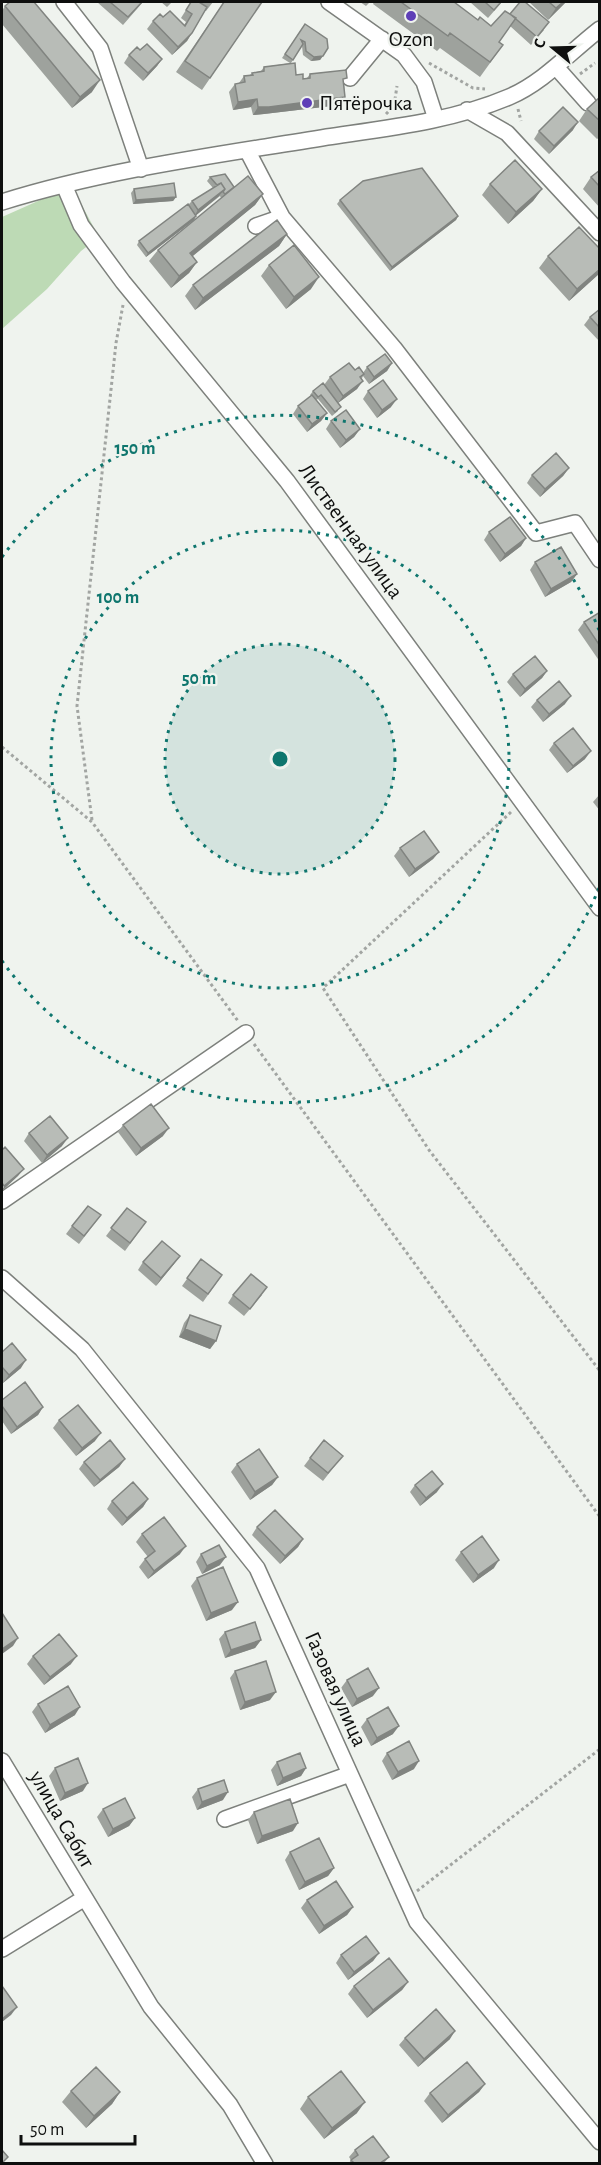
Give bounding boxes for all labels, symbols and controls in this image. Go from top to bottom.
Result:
marker: Ozon [404,9,418,23]
north arrow [523,18,583,78]
place label: Ozon [389,28,433,50]
text: С [531,37,549,50]
place label: Пятёрочка [319,92,413,114]
marker: Пятёрочка [300,96,314,110]
text: 150 m [115,440,155,458]
street label: Лиственная улица [295,459,407,603]
text: 100 m [97,589,139,607]
text: 50 m [182,670,216,688]
centre of rings [270,749,290,769]
street label: Газовая улица [301,1628,371,1750]
street label: улица Сабит [25,1766,99,1872]
scale bar [21,2108,135,2146]
text: 50 m [30,2121,64,2139]

